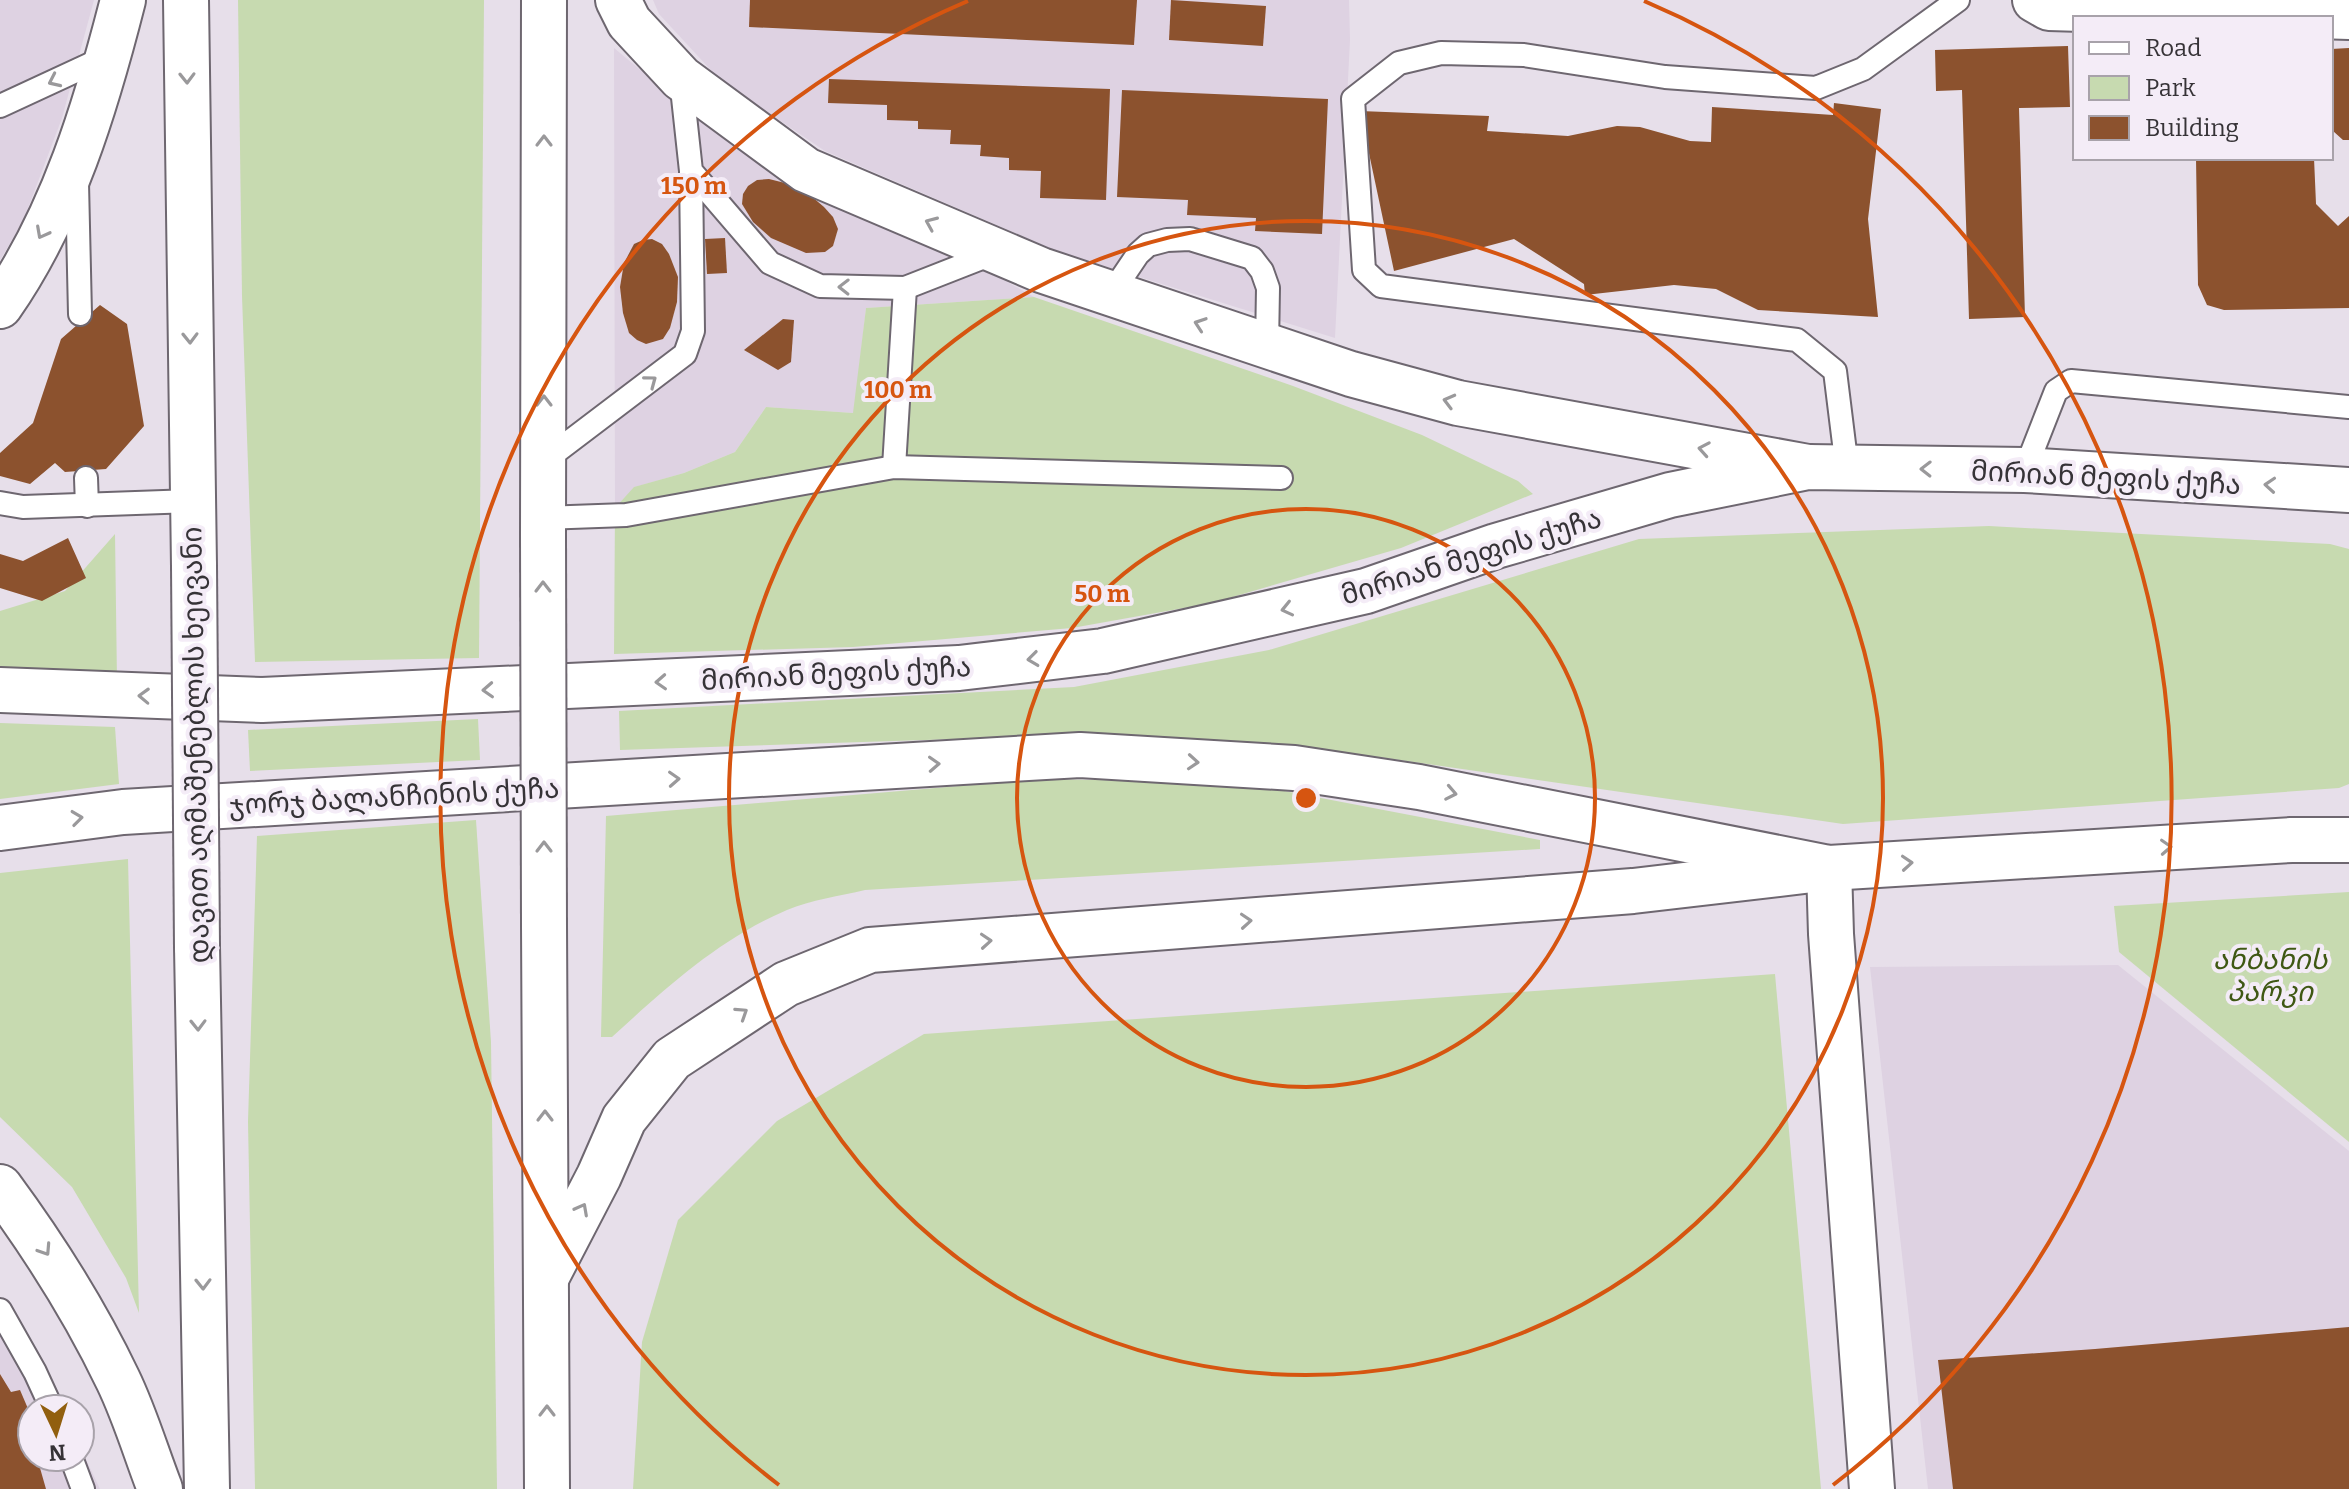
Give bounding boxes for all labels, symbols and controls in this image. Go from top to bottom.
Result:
legend [2073,16,2333,160]
text: Road [2145,34,2201,62]
one-way arrow [48,71,63,87]
one-way arrow [178,72,195,85]
text: Park [2145,74,2196,102]
text: Building [2145,114,2239,142]
one-way arrow [535,134,553,147]
text: 150 m [661,172,727,200]
one-way arrow [925,216,939,232]
one-way arrow [36,224,51,239]
one-way arrow [837,278,850,296]
one-way arrow [1194,317,1208,333]
one-way arrow [181,332,199,345]
one-way arrow [642,376,657,390]
text: 100 m [864,376,932,404]
one-way arrow [1442,393,1456,410]
one-way arrow [535,394,553,407]
one-way arrow [1697,441,1711,458]
street label: მირიან მეფის ქუჩა [1970,454,2242,501]
one-way arrow [1919,460,1932,478]
one-way arrow [2263,477,2276,494]
street label: მირიან მეფის ქუჩა [1337,501,1605,612]
street label: დავით აღმაშენებლის ხეივანი [175,526,216,964]
one-way arrow [534,580,552,593]
text: 50 m [1074,580,1130,608]
one-way arrow [1281,600,1295,617]
street label: მირიან მეფის ქუჩა [700,650,972,697]
one-way arrow [1026,651,1039,668]
one-way arrow [654,673,667,690]
one-way arrow [481,681,494,698]
one-way arrow [137,687,150,704]
one-way arrow [1187,753,1200,770]
one-way arrow [928,755,941,772]
street label: ჯორჯ ბალანჩინის ქუჩა [228,771,560,822]
one-way arrow [668,771,681,788]
centre of rings [1292,784,1320,812]
one-way arrow [1444,784,1458,801]
one-way arrow [71,810,84,827]
one-way arrow [2160,839,2173,856]
one-way arrow [535,840,553,853]
one-way arrow [1901,855,1914,872]
one-way arrow [1240,913,1253,930]
one-way arrow [980,933,993,950]
park label: ანბანის პარკი [2213,943,2328,1008]
one-way arrow [733,1007,748,1022]
one-way arrow [189,1019,207,1032]
one-way arrow [536,1109,554,1122]
one-way arrow [573,1202,588,1217]
one-way arrow [35,1241,50,1256]
one-way arrow [194,1278,212,1291]
north arrow [16,1393,96,1473]
one-way arrow [538,1404,556,1417]
text: N [48,1438,67,1467]

